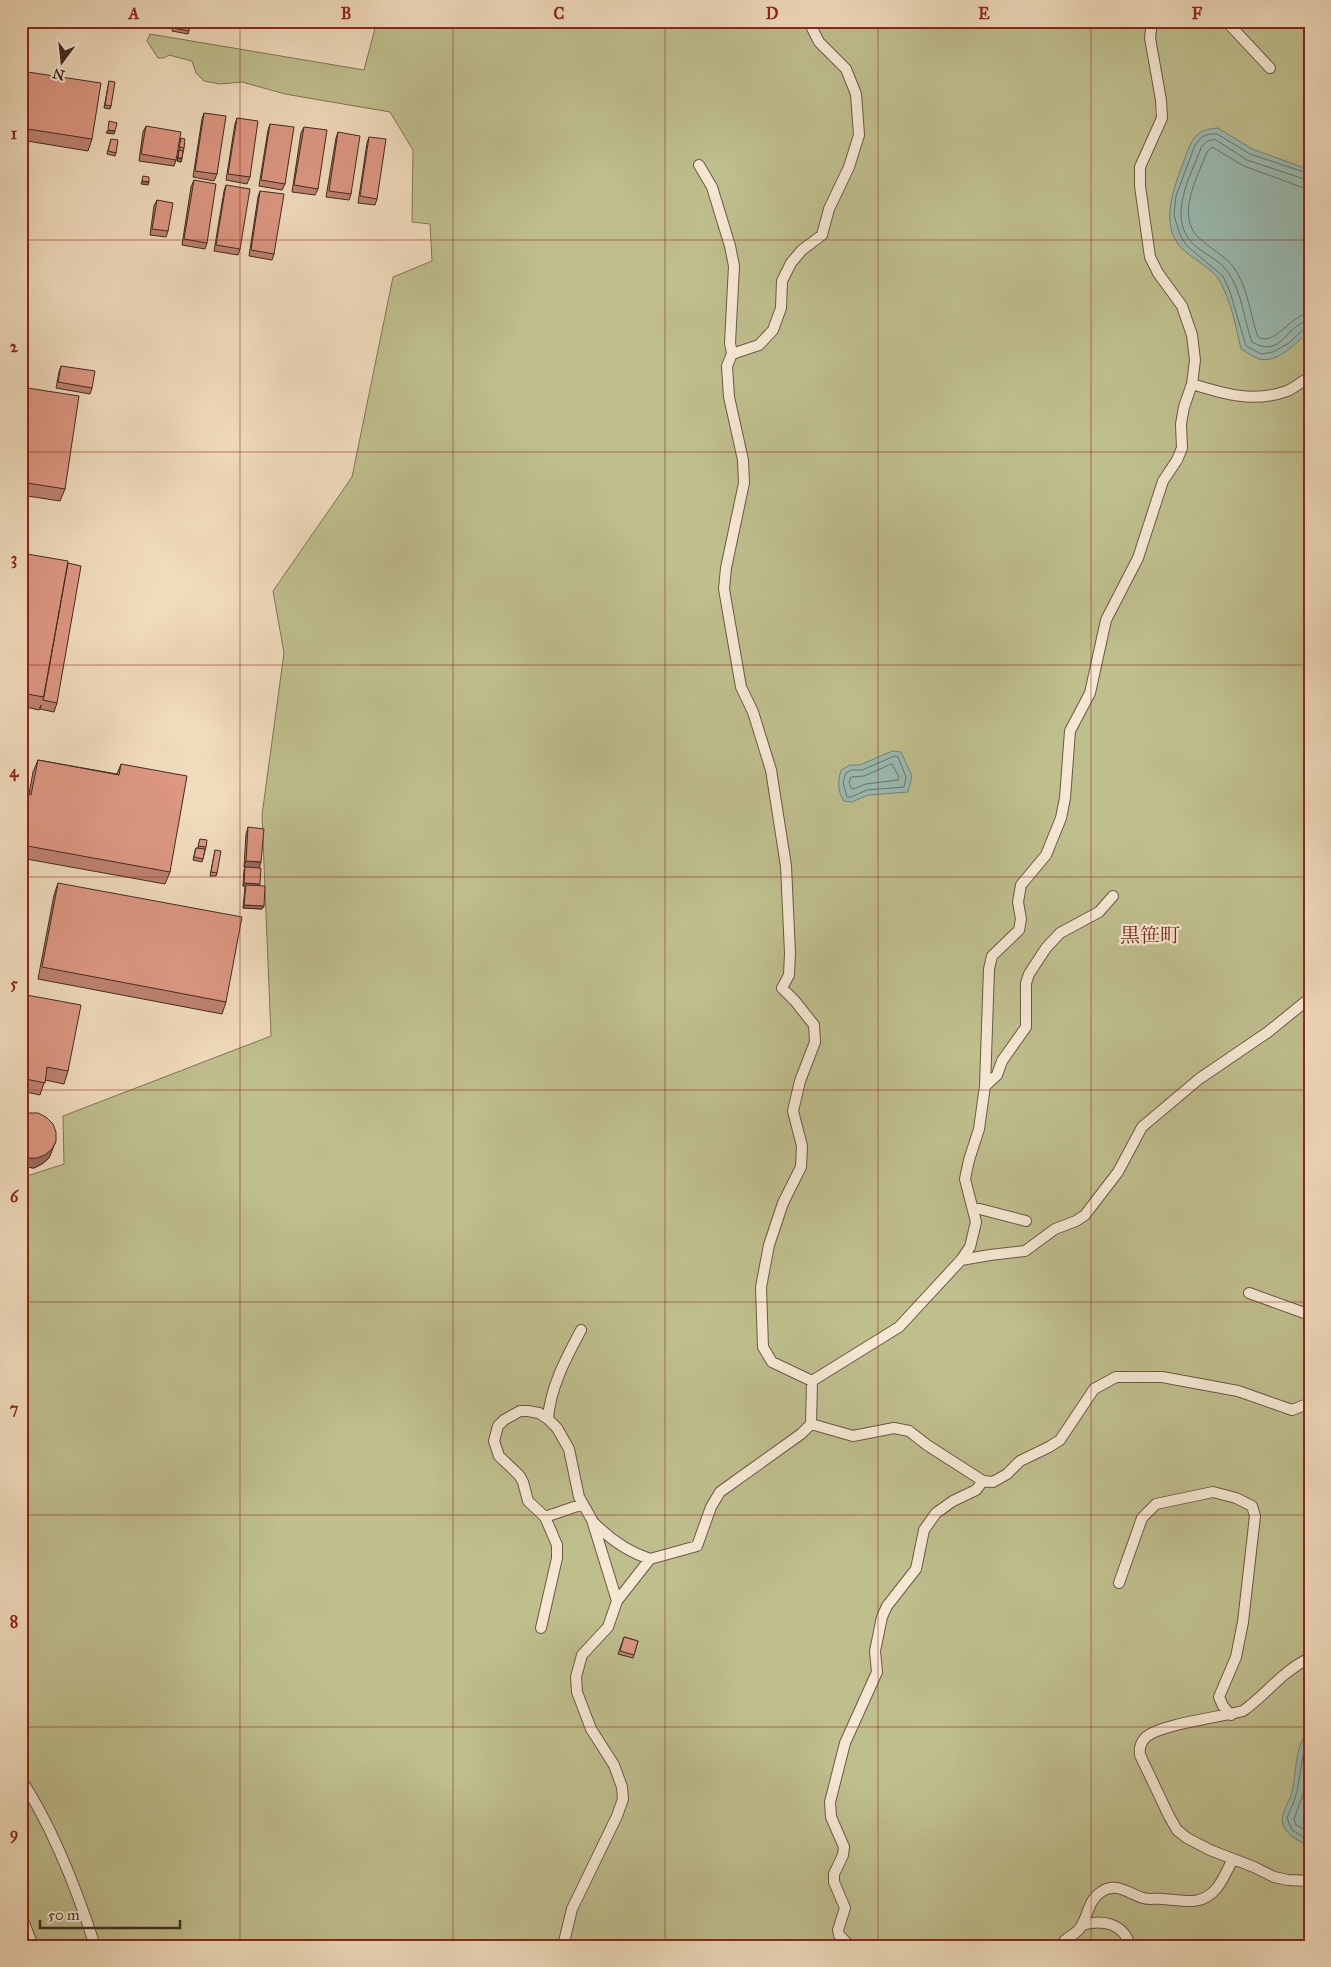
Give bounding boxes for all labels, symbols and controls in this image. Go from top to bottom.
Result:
text: A [128,4,140,23]
text: B [341,4,351,23]
text: C [554,4,565,23]
text: D [766,4,779,23]
text: E [978,4,990,23]
text: F [1192,4,1203,23]
north arrow [38,38,88,88]
text: N [51,64,67,84]
text: 1 [11,124,18,143]
text: 2 [10,337,19,356]
text: 3 [11,549,17,569]
text: 4 [10,762,20,782]
district label: 黒笹町 [1120,923,1180,947]
text: 5 [10,974,18,993]
text: 6 [10,1187,19,1206]
text: 7 [10,1399,19,1418]
text: 8 [10,1612,18,1631]
text: 9 [10,1824,18,1844]
scale bar [40,1897,180,1929]
text: 50 m [48,1906,80,1924]

